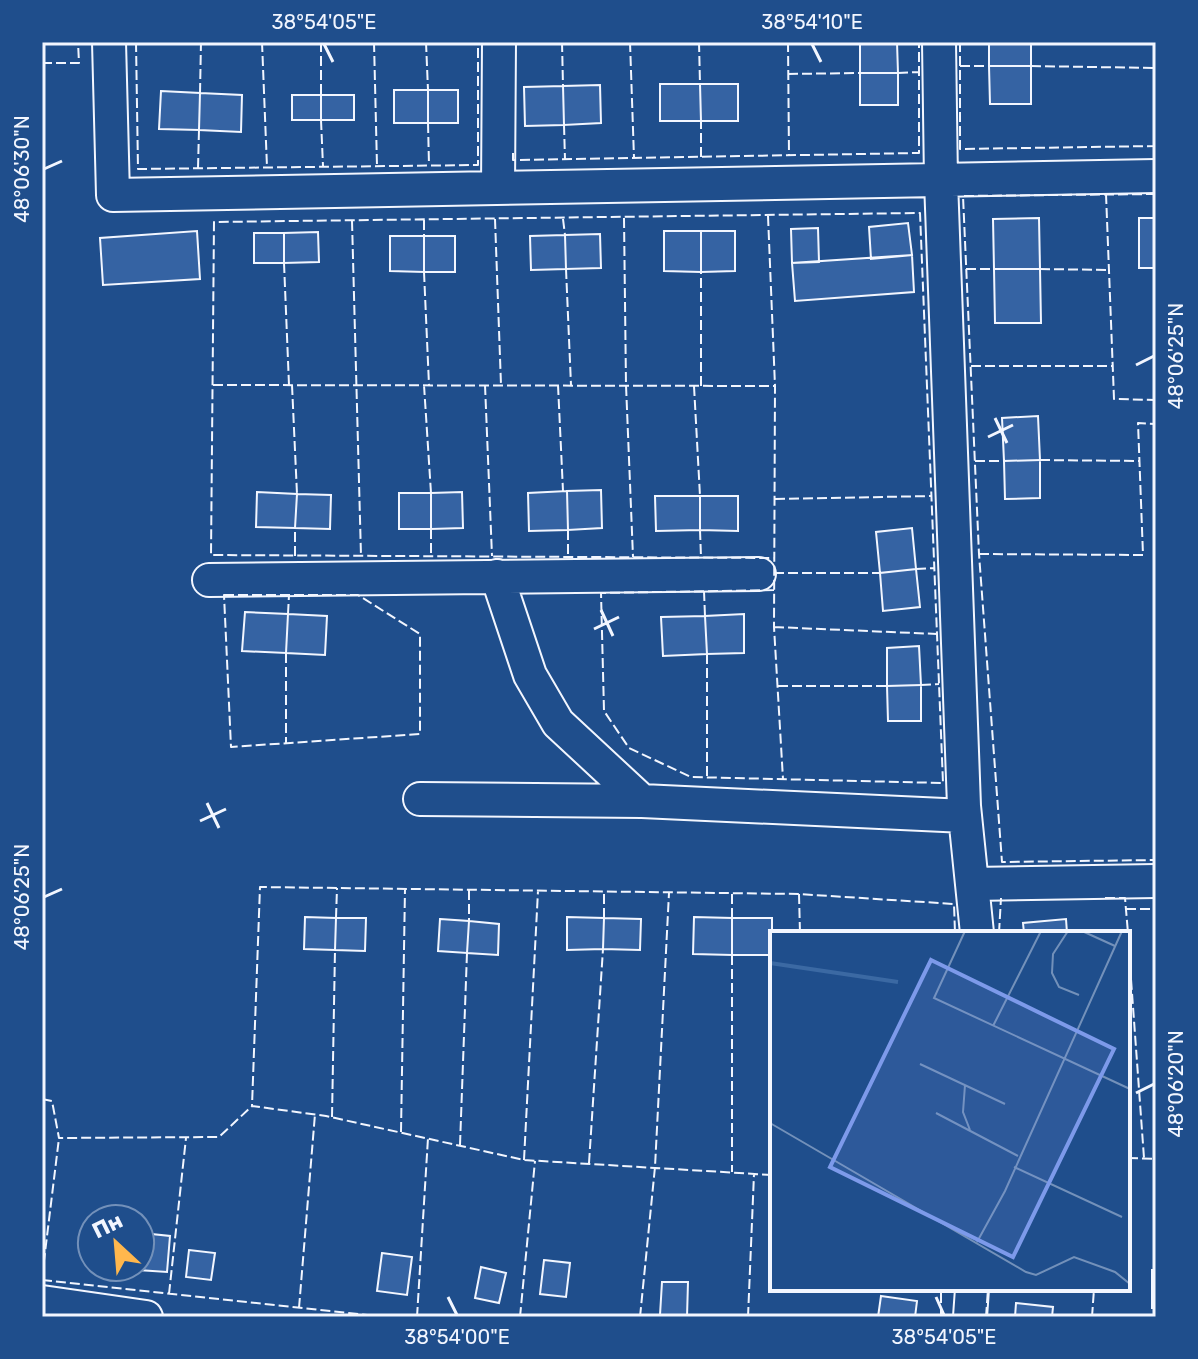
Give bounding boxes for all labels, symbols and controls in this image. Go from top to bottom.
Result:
text: 38°54'05"E [272,10,376,34]
text: 38°54'10"E [761,10,863,34]
text: 48°06'30"N [10,115,34,223]
text: 48°06'25"N [1164,303,1188,409]
text: 48°06'25"N [10,844,34,950]
inset map [770,931,1130,1291]
text: 48°06'20"N [1164,1030,1188,1138]
north arrow [76,1203,156,1283]
text: Пн [88,1207,127,1244]
text: 38°54'00"E [404,1325,510,1349]
text: 38°54'05"E [892,1325,996,1349]

